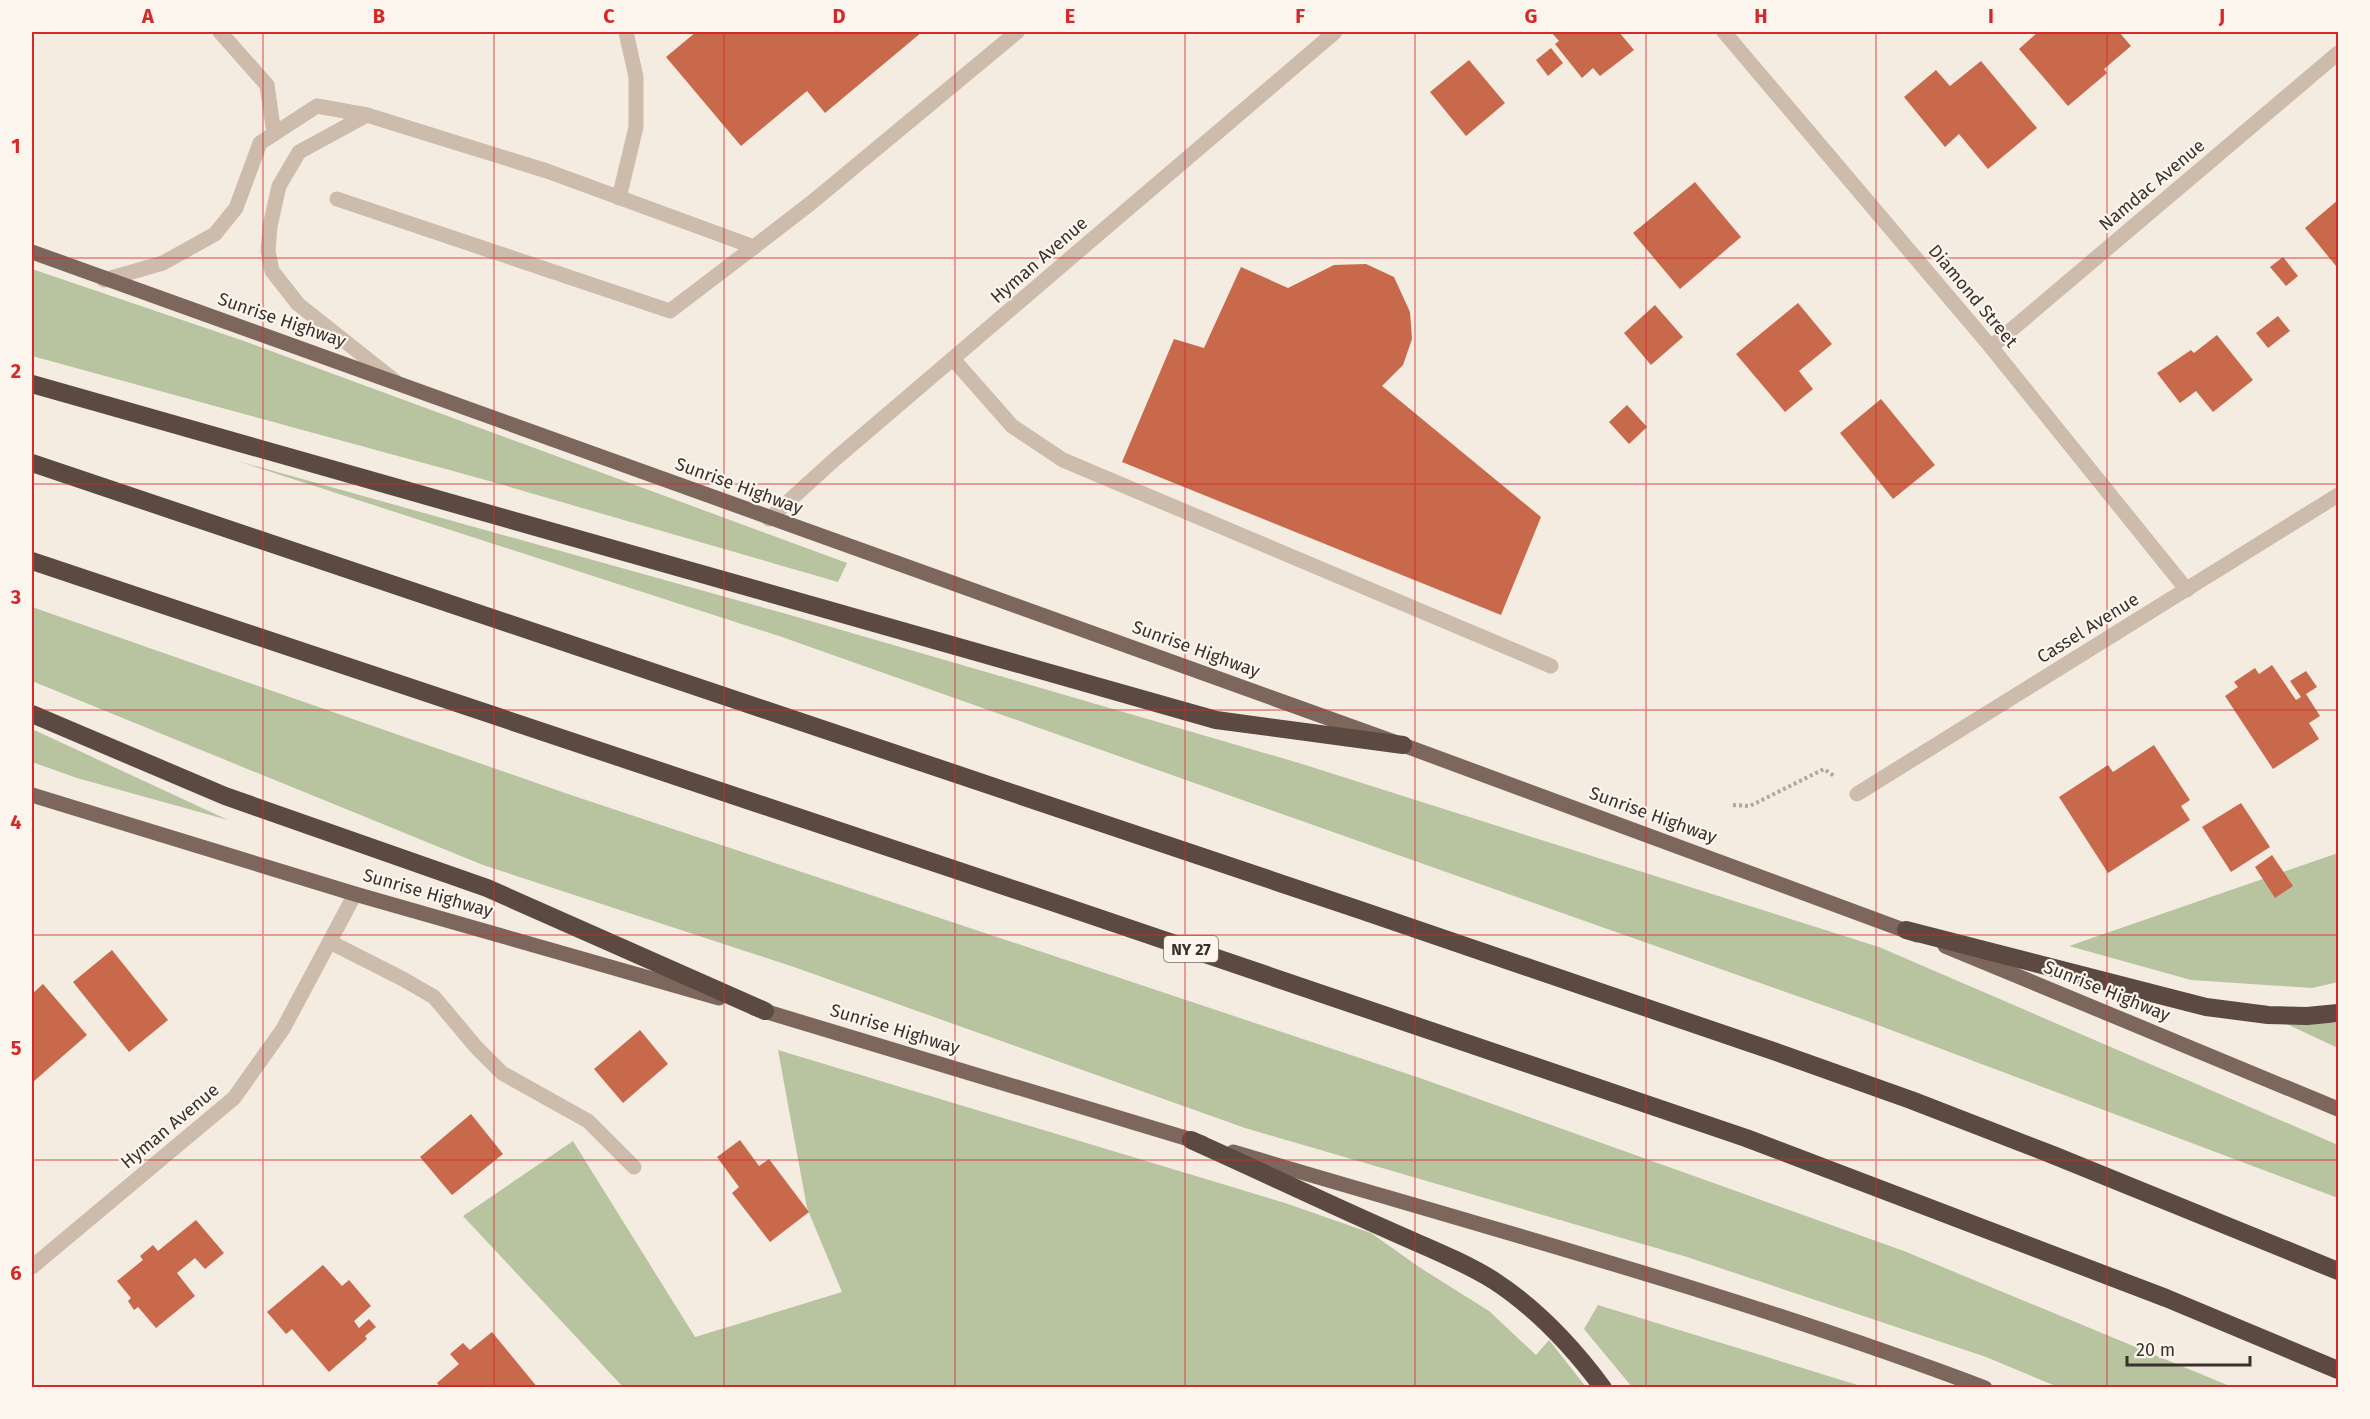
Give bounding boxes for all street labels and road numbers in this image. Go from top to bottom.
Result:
street label: Namdac Avenue [2095,134,2209,236]
street label: Hyman Avenue [986,212,1092,308]
street label: Diamond Street [1924,240,2023,352]
street label: Sunrise Highway [215,288,349,352]
street label: Sunrise Highway [672,453,806,519]
street label: Cassel Avenue [2033,588,2143,668]
street label: Sunrise Highway [1129,616,1263,682]
street label: Sunrise Highway [1586,782,1720,848]
street label: Sunrise Highway [360,864,496,922]
road number: NY 27 [1164,936,1218,962]
street label: Sunrise Highway [2041,956,2173,1026]
street label: Sunrise Highway [828,999,962,1059]
street label: Hyman Avenue [116,1079,224,1173]

